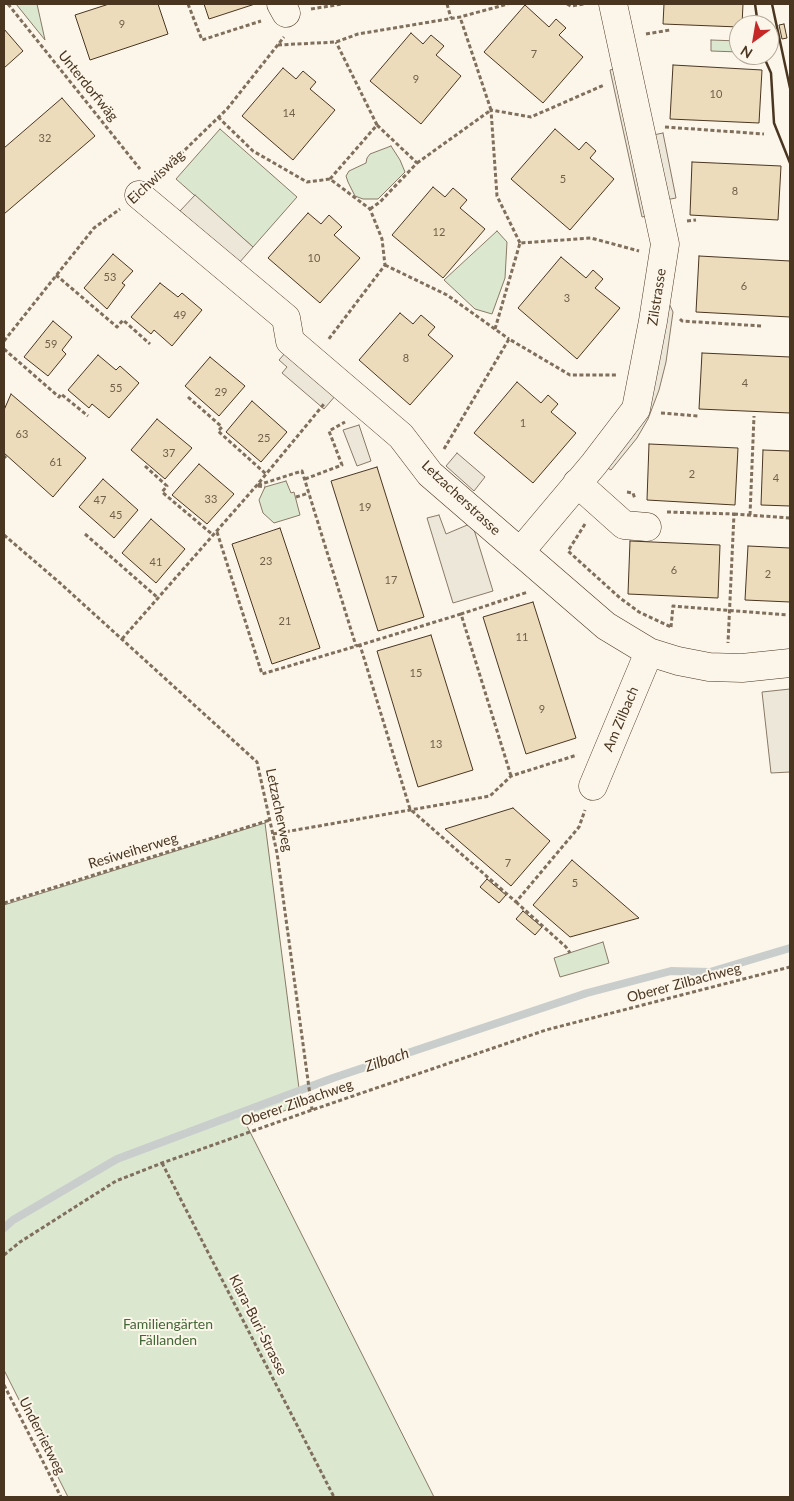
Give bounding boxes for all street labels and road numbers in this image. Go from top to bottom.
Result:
street label: Unterdorfwäg [54,47,122,125]
street label: Eichwiswäg [124,146,188,208]
street label: Zilstrasse [644,267,670,327]
street label: Letzacherstrasse [418,457,504,539]
street label: Am Zilbach [600,684,642,754]
street label: Letzacherweg [262,767,296,853]
street label: Resiweiherweg [86,829,180,873]
street label: Oberer Zilbachweg [625,960,743,1006]
street label: Oberer Zilbachweg [239,1076,355,1130]
street label: Klara-Buri-Strasse [225,1272,291,1378]
street label: Underrietweg [15,1394,69,1478]

